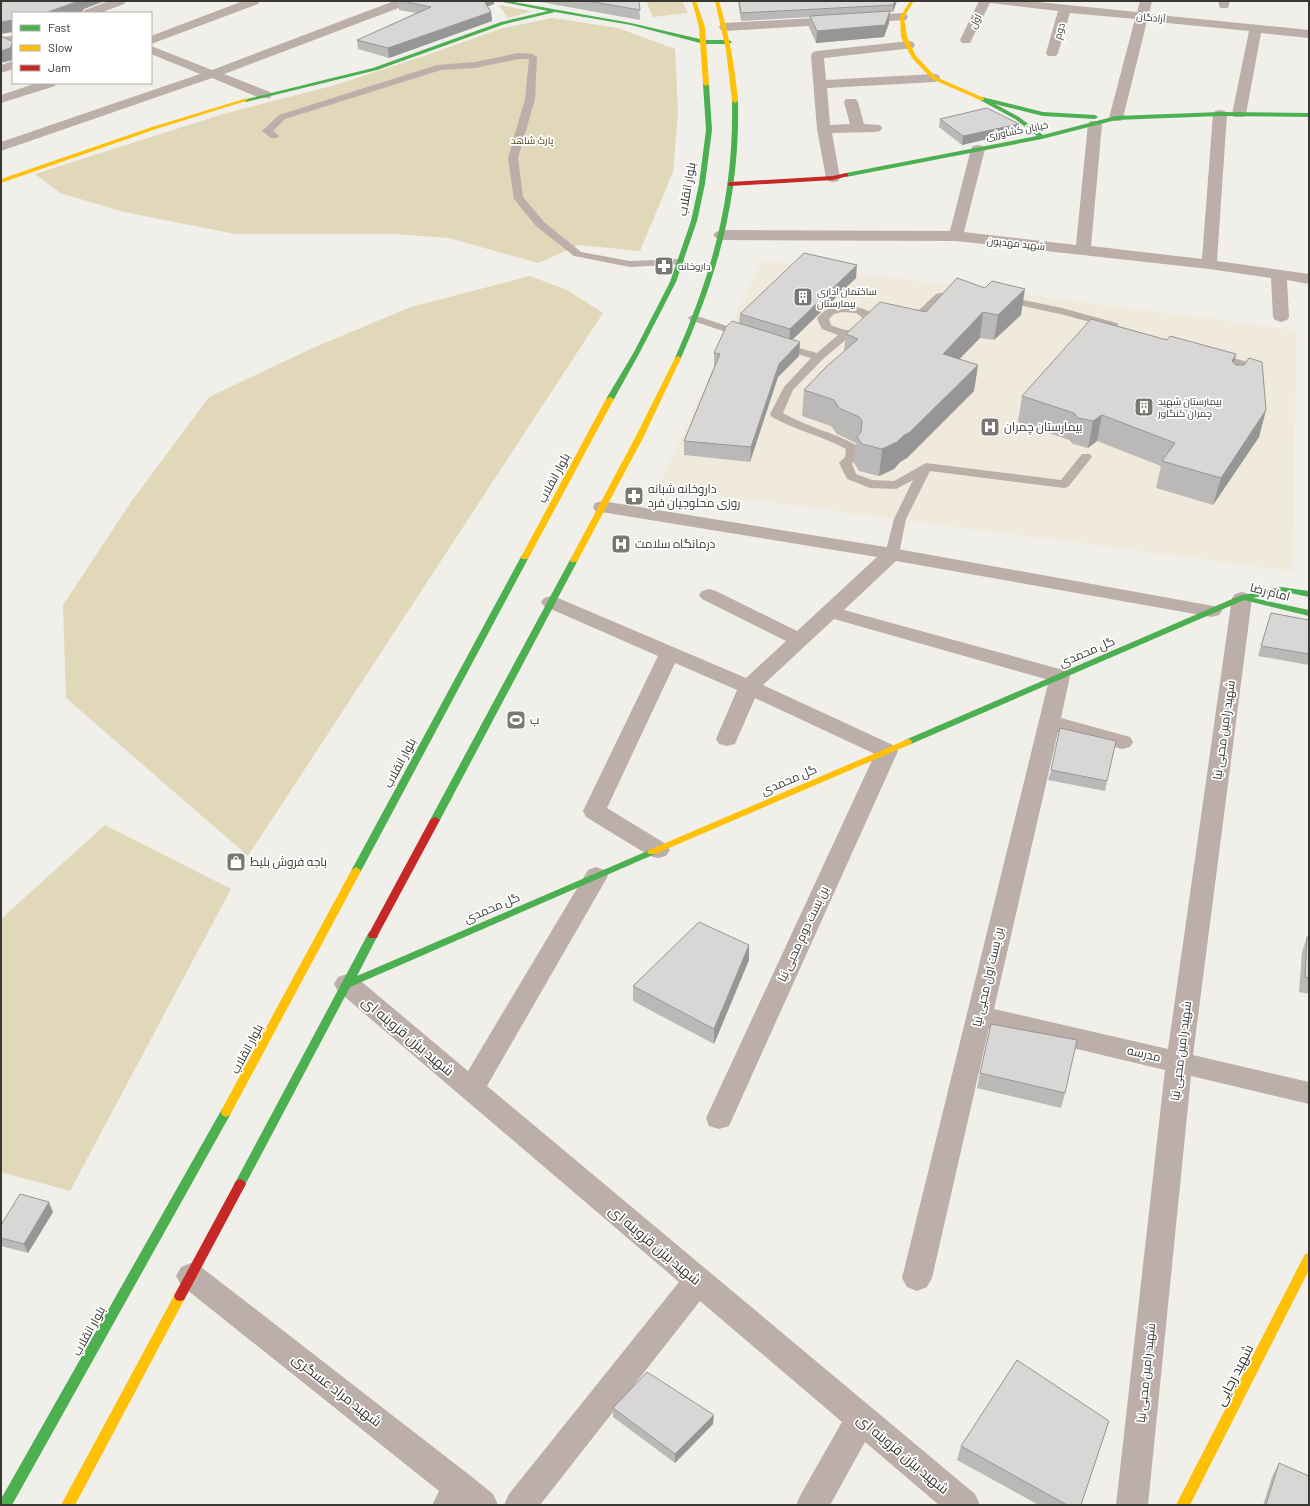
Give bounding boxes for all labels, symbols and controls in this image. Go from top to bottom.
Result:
street label: آزادگان [1136,10,1166,26]
legend [12,12,152,84]
street label: اول [966,12,985,31]
text: Fast [48,20,71,34]
street label: دوم [1051,21,1069,41]
text: Slow [48,40,73,54]
text: Jam [48,60,71,74]
street label: خیابان کشاورزی [985,118,1049,143]
park label: پارک شاهد [511,134,554,147]
street label: بلوار انقلاب [674,161,699,217]
street label: شهید مهدیون [986,234,1046,253]
pharmacy icon: داروخانه [653,255,675,277]
place label: داروخانه [678,260,711,272]
place label: ساختمان اداری بیمارستان [817,285,877,310]
building icon: ساختمان اداری بیمارستان [792,286,814,308]
place label: بیمارستان شهید چمران کنگاور [1157,395,1222,420]
building icon: بیمارستان شهید چمران کنگاور [1133,396,1155,418]
hospital icon: بیمارستان چمران [979,416,1001,438]
place label: بیمارستان چمران [1004,419,1083,436]
street label: بلوار انقلاب [534,450,573,505]
place label: داروخانه شبانه روزی محلوجیان فرد [648,481,740,510]
pharmacy icon: داروخانه شبانه روزی محلوجیان فرد [623,485,645,507]
hospital icon: درمانگاه سلامت [610,533,632,555]
place label: درمانگاه سلامت [635,536,716,551]
street label: امام رضا [1248,579,1292,605]
street label: گل محمدی [1057,633,1117,670]
street label: شهید رامین محبی نیا [1209,679,1238,781]
sports icon: ب [505,709,527,731]
place label: ب [530,712,539,727]
street label: بلوار انقلاب [380,735,419,790]
street label: گل محمدی [759,761,819,798]
shop icon: باجه فروش بلیط [225,851,247,873]
place label: باجه فروش بلیط [250,854,327,869]
street label: بن بست دوم محبی نیا [774,884,832,984]
street label: گل محمدی [462,889,522,926]
street label: بن بست اول محبی نیا [969,926,1006,1028]
street label: شهید بیژن قزوینه ای [359,992,458,1079]
street label: شهید رامین محبی نیا [1167,1000,1194,1102]
street label: بلوار انقلاب [227,1021,266,1076]
street label: مدرسه [1126,1042,1162,1065]
street label: شهید بیژن قزوینه ای [606,1201,705,1288]
street label: بلوار انقلاب [69,1303,108,1358]
street label: شهید رامین محبی نیا [1133,1322,1158,1424]
street label: شهید رجایی [1211,1341,1256,1408]
street label: شهید مراد عسگری [289,1349,385,1430]
street label: شهید بیژن قزوینه ای [854,1410,953,1497]

